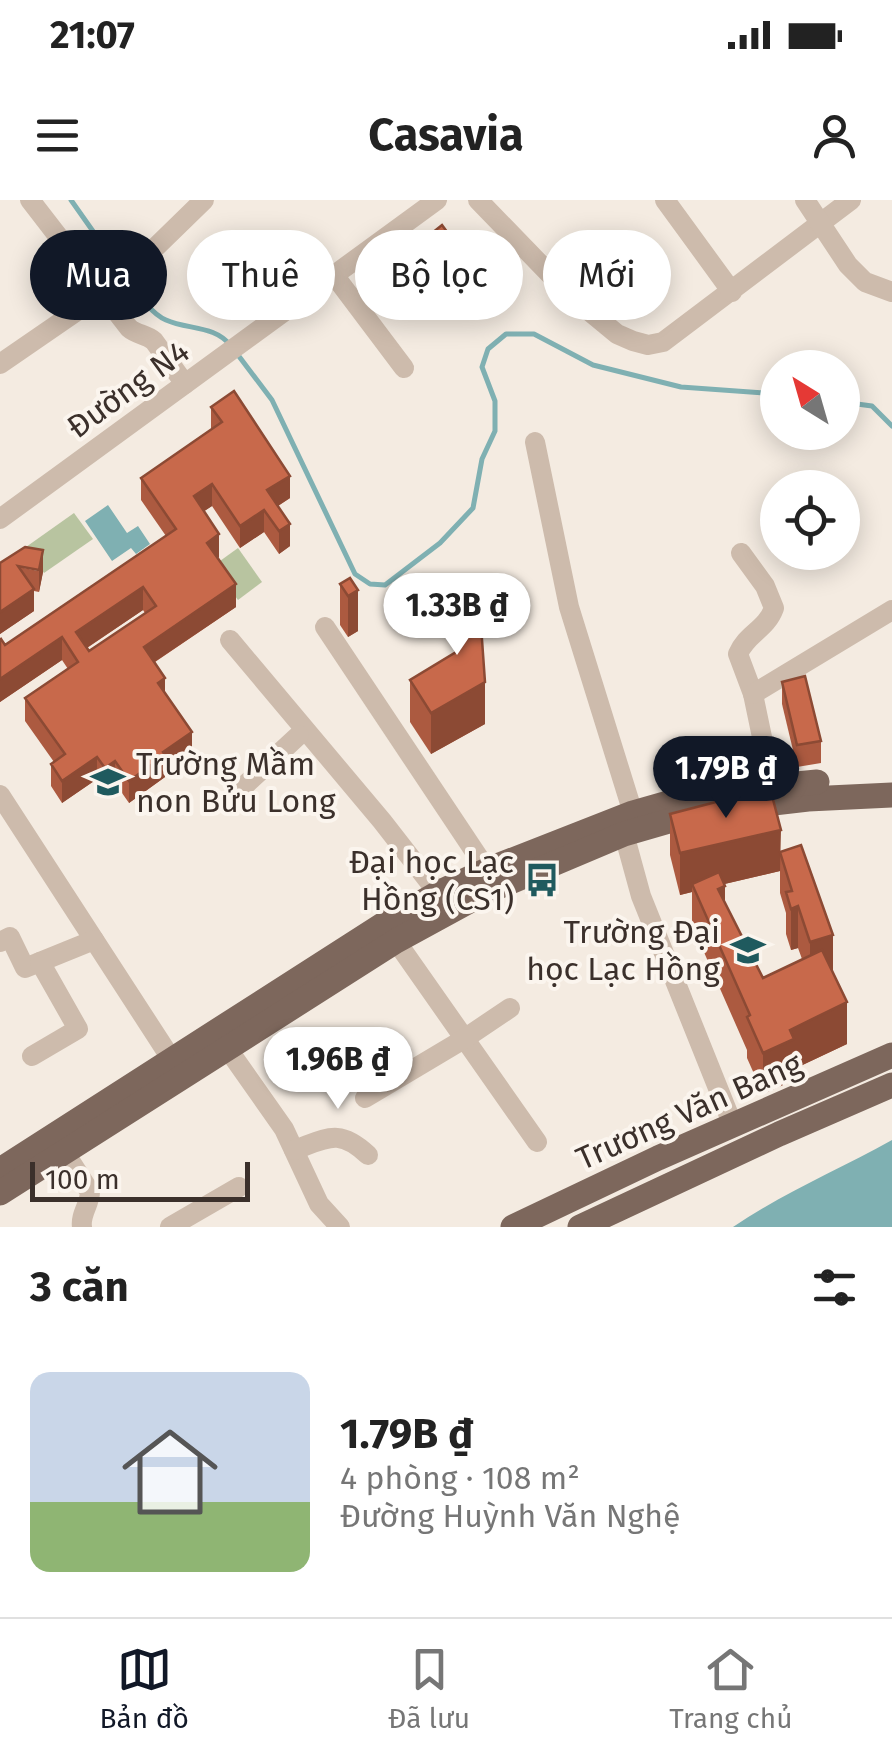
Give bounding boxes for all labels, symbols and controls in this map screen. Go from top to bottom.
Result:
text: 21:07 [50,12,135,58]
icon: menu [30,108,85,163]
text: Casavia [368,108,524,162]
icon: person [807,108,862,163]
chip: Mua [30,230,167,320]
chip: Thuê [187,230,335,320]
chip: Bộ lọc [355,230,523,320]
chip: Mới [543,230,671,320]
street label: Đường N4 [60,332,196,446]
north arrow [760,350,860,450]
map controls [760,350,860,570]
button: locate [760,470,860,570]
pin: 1.33B ₫ [365,573,549,658]
text: 1.33B ₫ [405,586,509,624]
pin: 1.79B ₫ [634,736,818,821]
place label: Trường Mầm non Bửu Long [136,745,336,820]
text: 1.79B ₫ [675,749,777,787]
school or university icon: Trường Mầm non Bửu Long [89,763,127,801]
place label: Đại học Lạc Hồng (CS1) [349,843,514,918]
bus stop icon: Đại học Lạc Hồng (CS1) [523,861,561,899]
place label: Trường Đại học Lạc Hồng [526,913,720,988]
school or university icon: Trường Đại học Lạc Hồng [729,931,767,969]
pin: 1.96B ₫ [246,1027,430,1112]
text: 1.96B ₫ [286,1040,390,1078]
street label: Trương Văn Bang [570,1044,808,1178]
scale bar [30,1157,250,1201]
text: 100 m [45,1163,120,1196]
icon: filters [807,1260,862,1315]
text: 3 căn [30,1262,129,1312]
text: 1.79B ₫ [340,1409,474,1459]
icon: home [110,1412,230,1532]
text: 4 phòng · 108 m² [340,1459,580,1497]
text: Đường Huỳnh Văn Nghệ [340,1497,680,1535]
tab: Bản đồ [100,1642,189,1735]
tab: Đã lưu [388,1642,470,1735]
tab: Trang chủ [669,1642,792,1735]

